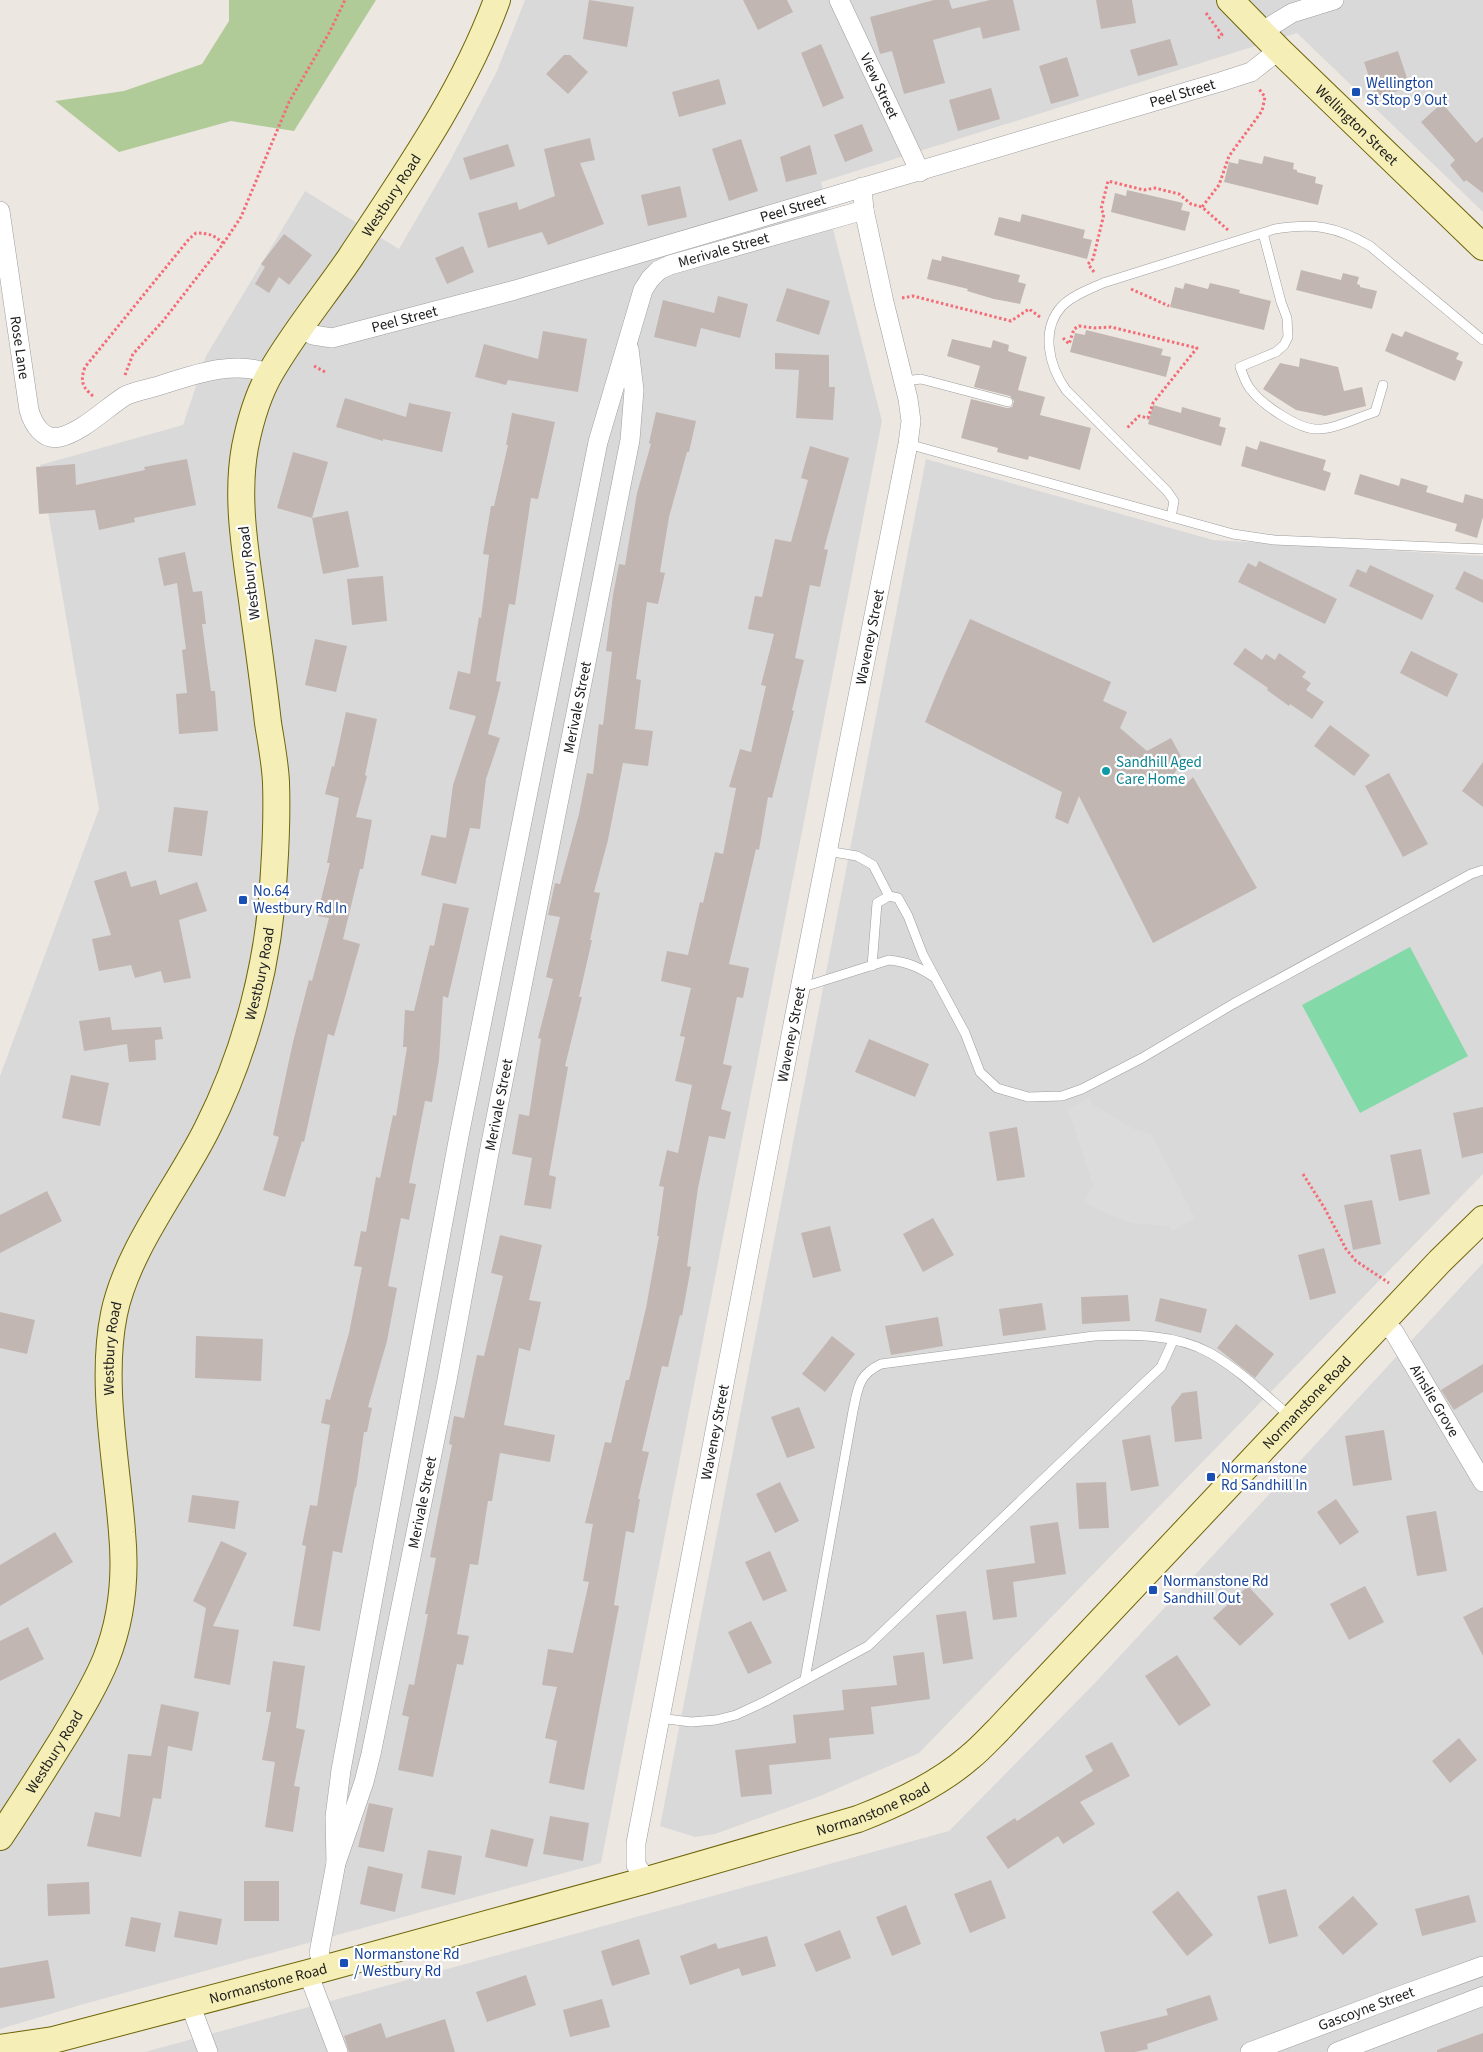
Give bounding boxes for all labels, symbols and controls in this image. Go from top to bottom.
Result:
street label: View Street [855,50,904,122]
place label: Wellington St Stop 9 Out [1366,73,1447,111]
street label: Peel Street [1147,74,1218,113]
street label: Wellington Street [1310,80,1403,171]
marker: Wellington St Stop 9 Out [1350,86,1362,98]
street label: Westbury Road [357,150,426,241]
street label: Peel Street [758,189,828,228]
street label: Merivale Street [676,227,771,273]
street label: Peel Street [369,301,440,338]
street label: Rose Lane [4,315,34,381]
street label: Westbury Road [233,525,266,621]
street label: Waveney Street [850,588,890,687]
street label: Merivale Street [558,660,597,755]
place label: Sandhill Aged Care Home [1116,752,1202,790]
marker: Sandhill Aged Care Home [1100,765,1112,777]
place label: No.64 Westbury Rd In [253,881,347,919]
marker: No.64 Westbury Rd In [237,894,249,906]
street label: Westbury Road [240,926,280,1023]
street label: Waveney Street [772,985,811,1084]
street label: Merivale Street [480,1057,518,1153]
street label: Westbury Road [99,1299,128,1396]
street label: Normanstone Road [1258,1352,1356,1454]
street label: Ainslie Grove [1405,1361,1464,1441]
street label: Waveney Street [696,1383,735,1482]
street label: Merivale Street [403,1455,442,1550]
place label: Normanstone Rd Sandhill In [1221,1458,1307,1496]
marker: Normanstone Rd Sandhill In [1205,1471,1217,1483]
place label: Normanstone Rd Sandhill Out [1163,1571,1269,1609]
marker: Normanstone Rd Sandhill Out [1147,1584,1159,1596]
street label: Westbury Road [21,1707,89,1798]
street label: Normanstone Road [814,1777,934,1842]
place label: Normanstone Rd / Westbury Rd [354,1944,460,1982]
marker: Normanstone Rd / Westbury Rd [338,1957,350,1969]
street label: Normanstone Road [207,1958,330,2010]
street label: Gascoyne Street [1315,1982,1417,2036]

